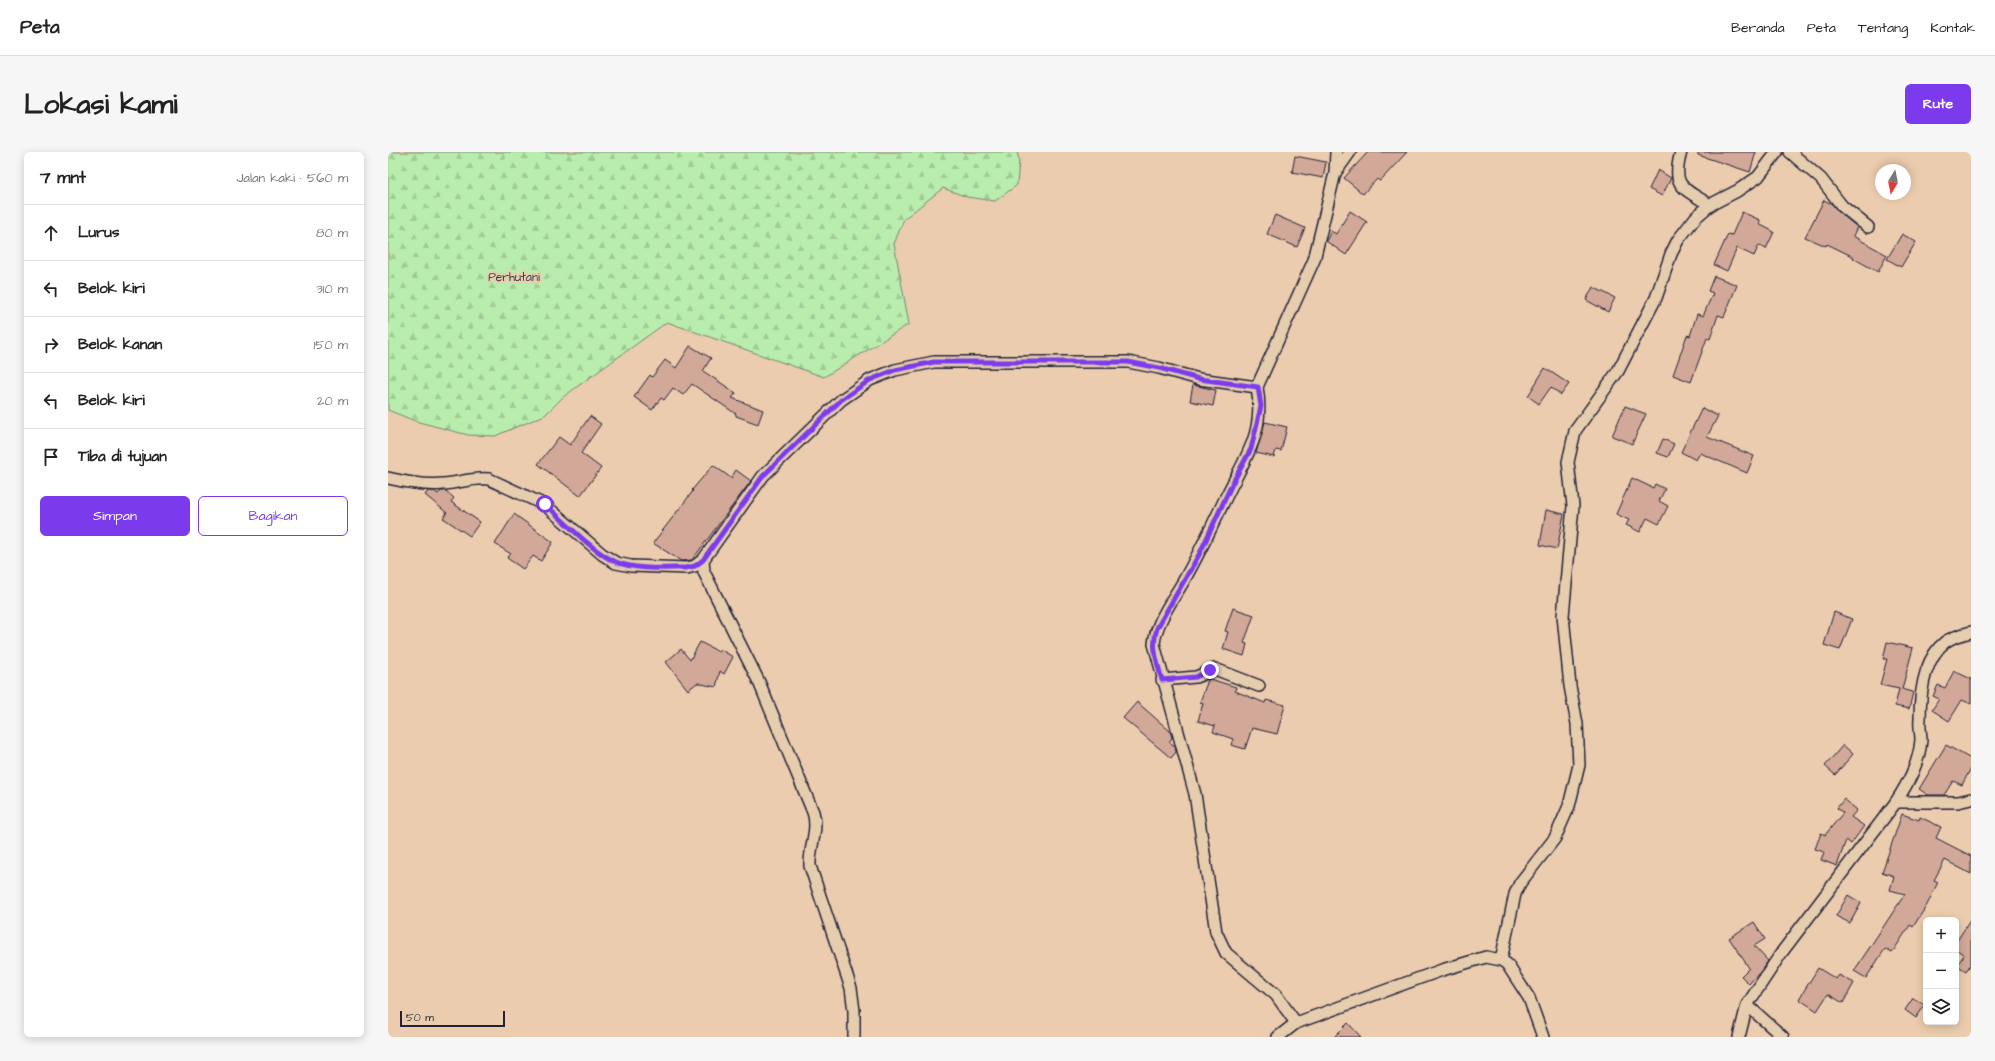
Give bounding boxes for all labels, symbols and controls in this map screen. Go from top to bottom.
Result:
text: Peta [20,14,60,41]
text: Beranda [1731,18,1785,38]
text: Peta [1807,18,1836,38]
text: Tentang [1858,18,1908,38]
text: Kontak [1930,18,1975,38]
button: Rute [1905,84,1971,124]
text: Lokasi kami [24,85,178,124]
north arrow [1875,164,1911,200]
text: 7 mnt [40,166,86,190]
text: Jalan kaki · 560 m [236,169,348,187]
icon: ahead [40,222,62,244]
text: Lurus [78,222,119,243]
text: 80 m [316,224,348,242]
park label: Perhutani [488,269,540,286]
icon: left [40,278,62,300]
text: Belok kiri [78,278,145,299]
text: 310 m [316,280,348,298]
icon: right [40,334,62,356]
text: Belok kanan [78,334,162,355]
text: 150 m [314,336,348,354]
icon: left [40,390,62,412]
text: Belok kiri [78,390,145,411]
text: 20 m [317,392,348,410]
icon: arrive [40,446,62,468]
text: Tiba di tujuan [78,446,167,467]
route start [536,495,554,513]
button: Simpan [40,496,190,536]
button: Bagikan [198,496,348,536]
route end [1201,661,1219,679]
map controls [1923,917,1959,1025]
button: + [1923,917,1959,953]
button: − [1923,953,1959,989]
button: layers [1923,989,1959,1025]
scale bar [400,1009,505,1028]
text: 50 m [406,1010,434,1025]

